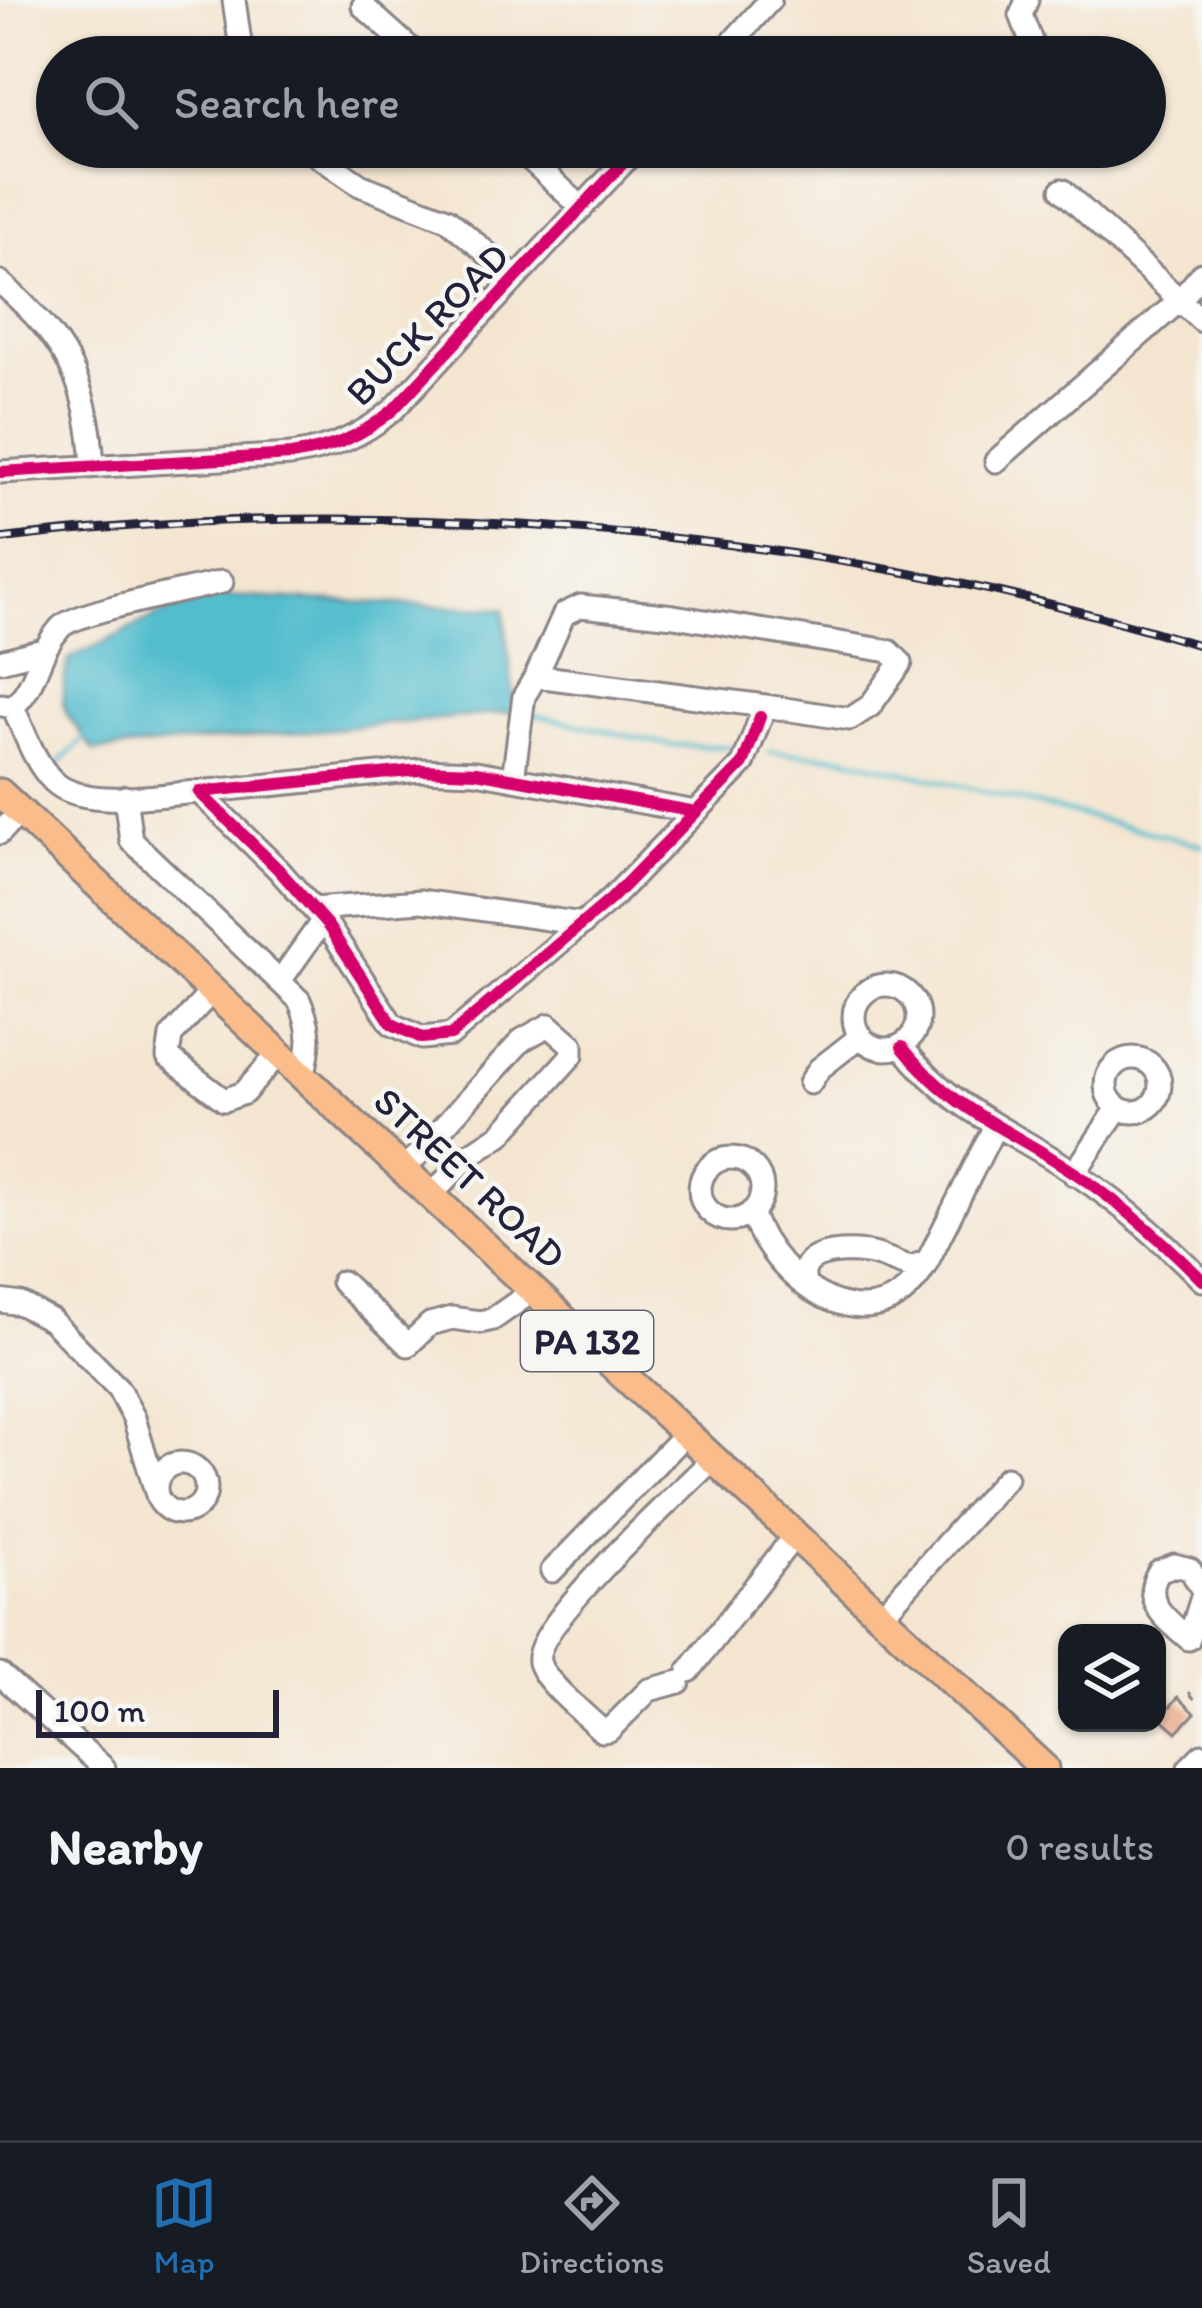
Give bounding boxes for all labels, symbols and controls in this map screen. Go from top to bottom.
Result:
search box [36,36,1166,168]
icon: search [78,69,144,135]
text: Search here [174,75,400,129]
street label: BUCK ROAD [336,233,518,415]
street label: STREET ROAD [364,1077,576,1279]
road number: PA 132 [521,1311,653,1371]
map controls [1058,1624,1166,1732]
button: layers [1058,1624,1166,1732]
scale bar [36,1684,279,1737]
text: 100 m [54,1691,145,1730]
text: Nearby [48,1816,203,1877]
text: 0 results [1005,1823,1154,1870]
tab: Map [151,2170,217,2281]
tab: Directions [519,2170,664,2281]
tab: Saved [967,2170,1051,2281]

